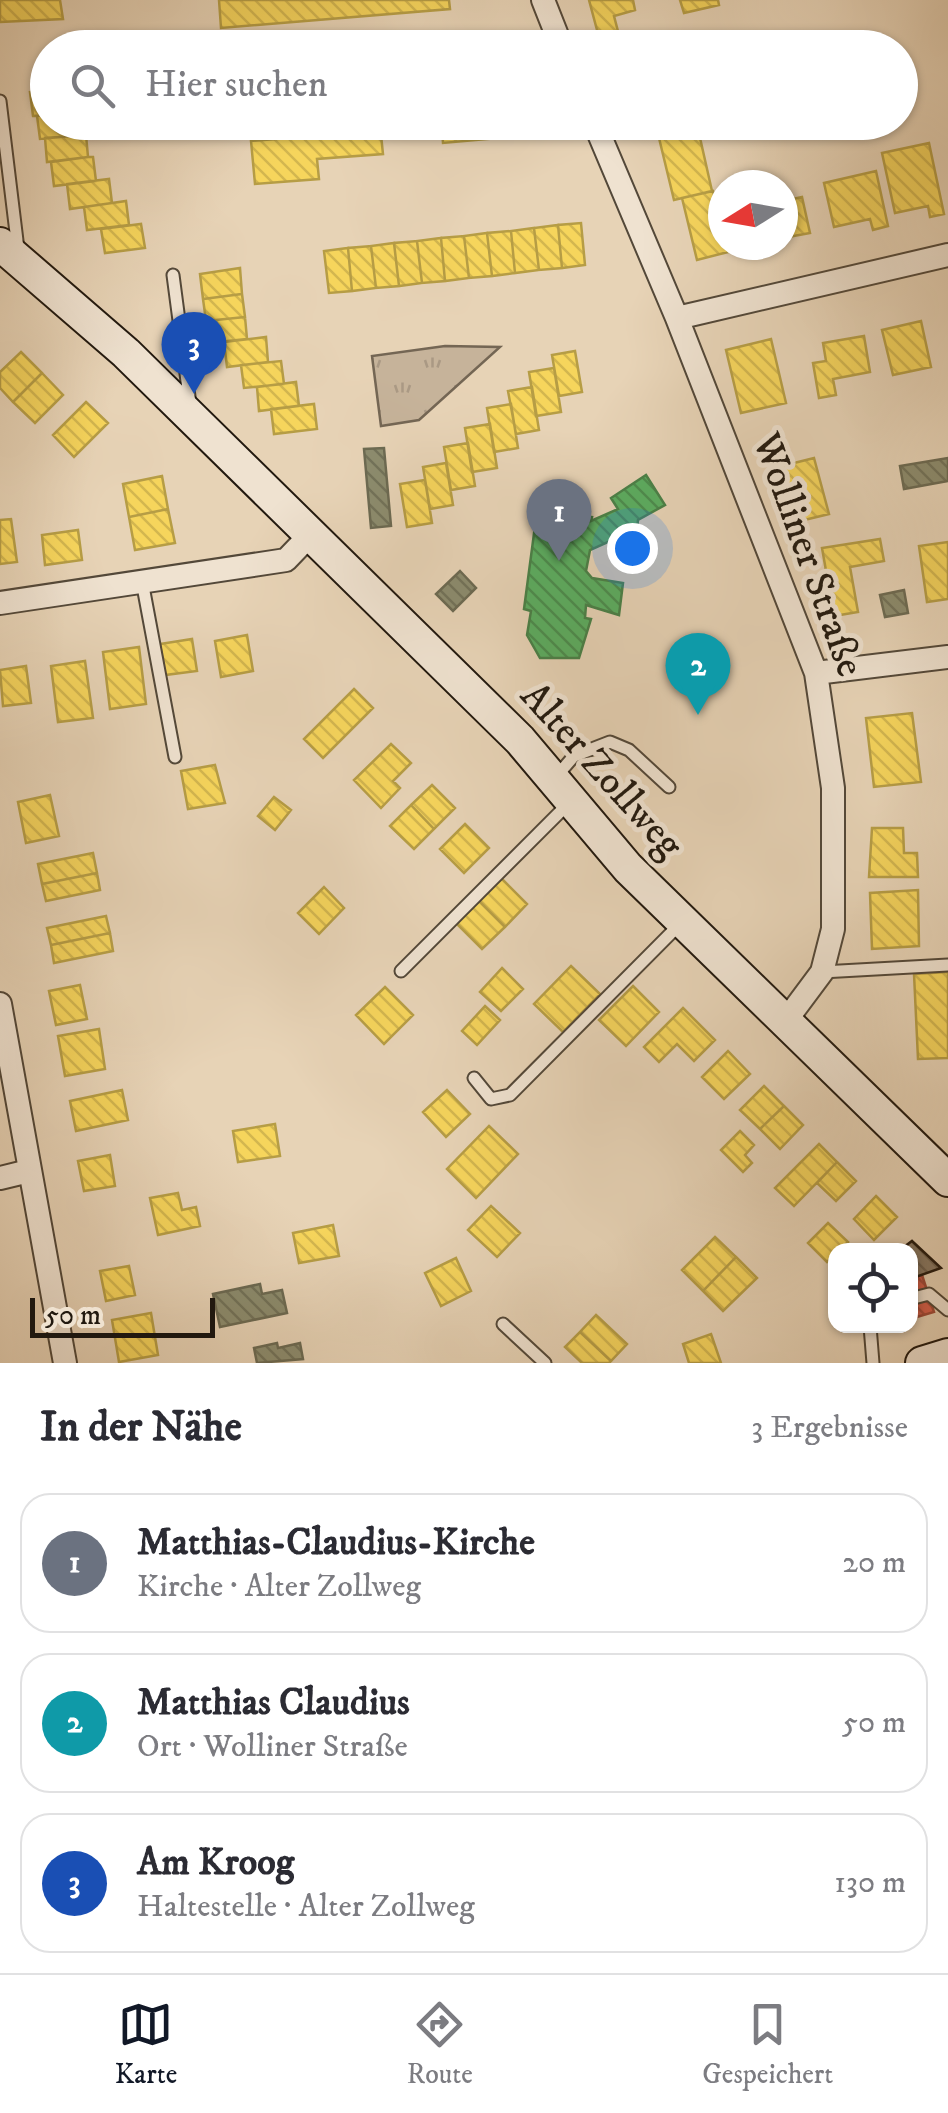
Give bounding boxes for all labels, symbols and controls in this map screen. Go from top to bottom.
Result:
search box [30,30,918,140]
icon: search [65,58,120,113]
text: Hier suchen [145,61,328,109]
north arrow [708,170,798,260]
pin: 3 [162,312,226,394]
street label: Wolliner Straße [739,425,874,684]
pin: 1 [526,478,592,561]
your location [607,523,658,574]
pin: 2 [666,632,730,715]
street label: Alter Zollweg [509,672,694,870]
map controls [828,1243,918,1333]
button: locate [828,1243,918,1333]
scale bar [30,1293,215,1338]
text: 50 m [45,1298,101,1333]
text: In der Nähe [40,1402,242,1454]
text: 3 Ergebnisse [751,1408,908,1448]
text: Matthias-Claudius-Kirche [137,1519,535,1567]
text: 1 [69,1543,80,1583]
text: 20 m [842,1543,906,1583]
text: Kirche · Alter Zollweg [137,1567,421,1607]
text: Matthias Claudius [137,1679,410,1727]
text: 2 [67,1703,82,1743]
text: 50 m [842,1703,906,1743]
text: Ort · Wolliner Straße [137,1727,408,1767]
text: Am Kroog [137,1839,294,1887]
text: 3 [69,1863,80,1903]
text: 130 m [834,1863,906,1903]
text: Haltestelle · Alter Zollweg [137,1887,475,1927]
tab: Karte [115,1997,177,2092]
tab: Route [407,1997,473,2092]
tab: Gespeichert [702,1997,833,2092]

